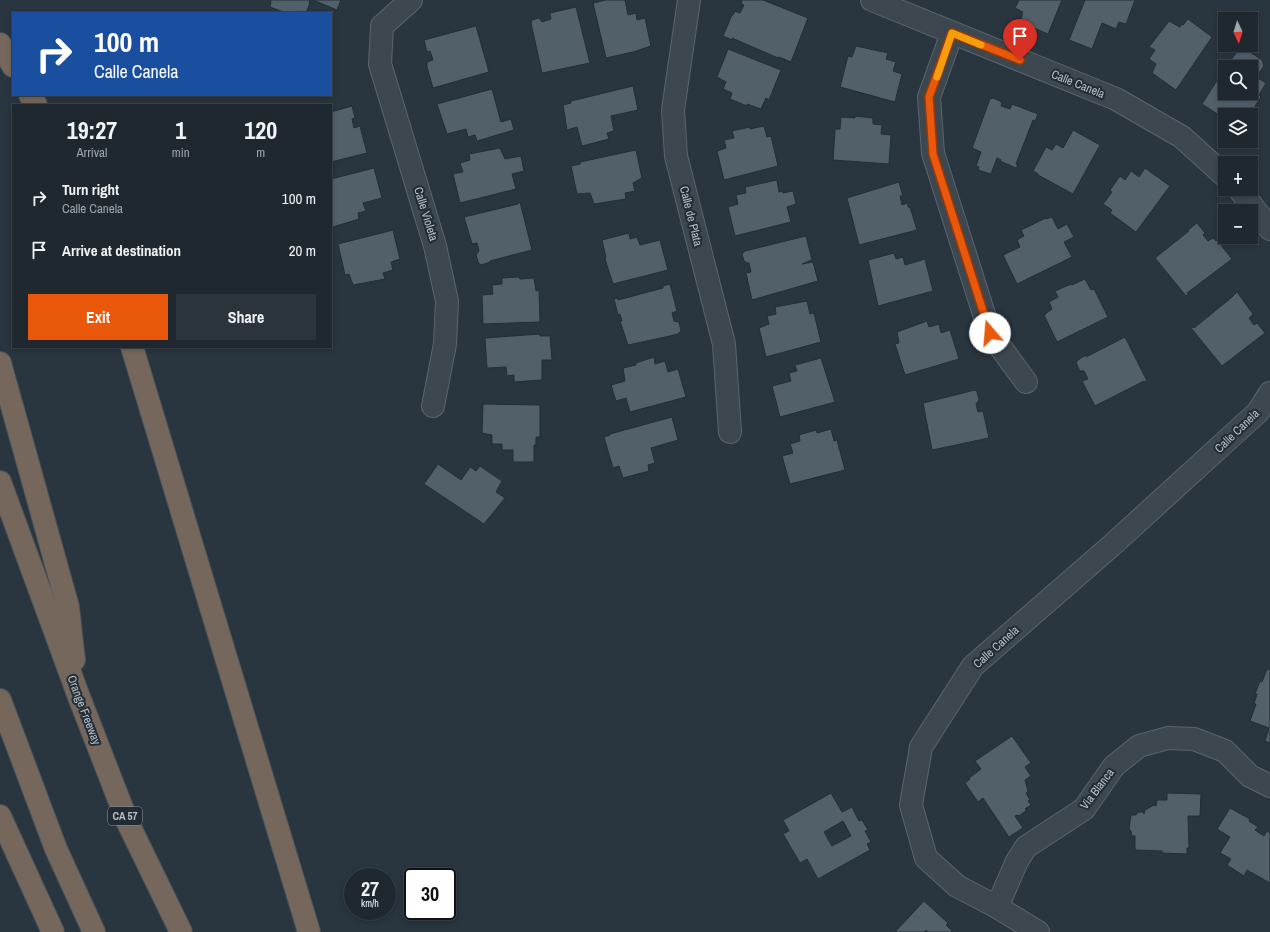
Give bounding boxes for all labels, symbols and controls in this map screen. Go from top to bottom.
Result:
north arrow [1218,12,1258,52]
map controls [1218,12,1258,244]
pin [1003,19,1037,60]
text: 100 m [94,23,159,61]
icon: arrive [1009,25,1031,47]
icon: right [28,28,80,80]
text: Calle Canela [94,59,179,84]
button: search [1218,60,1258,100]
street label: Calle Canela [1049,66,1108,102]
button: layers [1218,108,1258,148]
text: 19:27 [67,114,117,146]
text: 1 [175,114,186,146]
text: 120 [244,114,277,146]
text: Arrival [77,144,107,161]
text: min [172,144,190,161]
text: m [256,144,265,161]
button: + [1218,156,1258,196]
text: Turn right [62,179,119,200]
street label: Calle de Plata [676,184,706,248]
street label: Calle Violeta [410,185,442,243]
icon: right [28,187,50,209]
text: 100 m [282,188,316,209]
text: Calle Canela [62,200,123,217]
button: − [1218,204,1258,244]
icon: arrive [28,239,50,261]
text: Arrive at destination [62,240,181,261]
text: 20 m [289,240,316,261]
button: Exit [28,294,168,340]
button: Share [176,294,316,340]
position arrow [969,312,1011,354]
street label: Calle Canela [1211,405,1263,456]
street label: Calle Canela [970,622,1023,672]
street label: Orange Freeway [63,673,105,747]
street label: Via Blanca [1076,765,1118,813]
road number: CA 57 [108,807,142,825]
speed limit sign: 30 [404,868,456,920]
text: 27 [361,875,379,902]
text: km/h [361,897,379,910]

